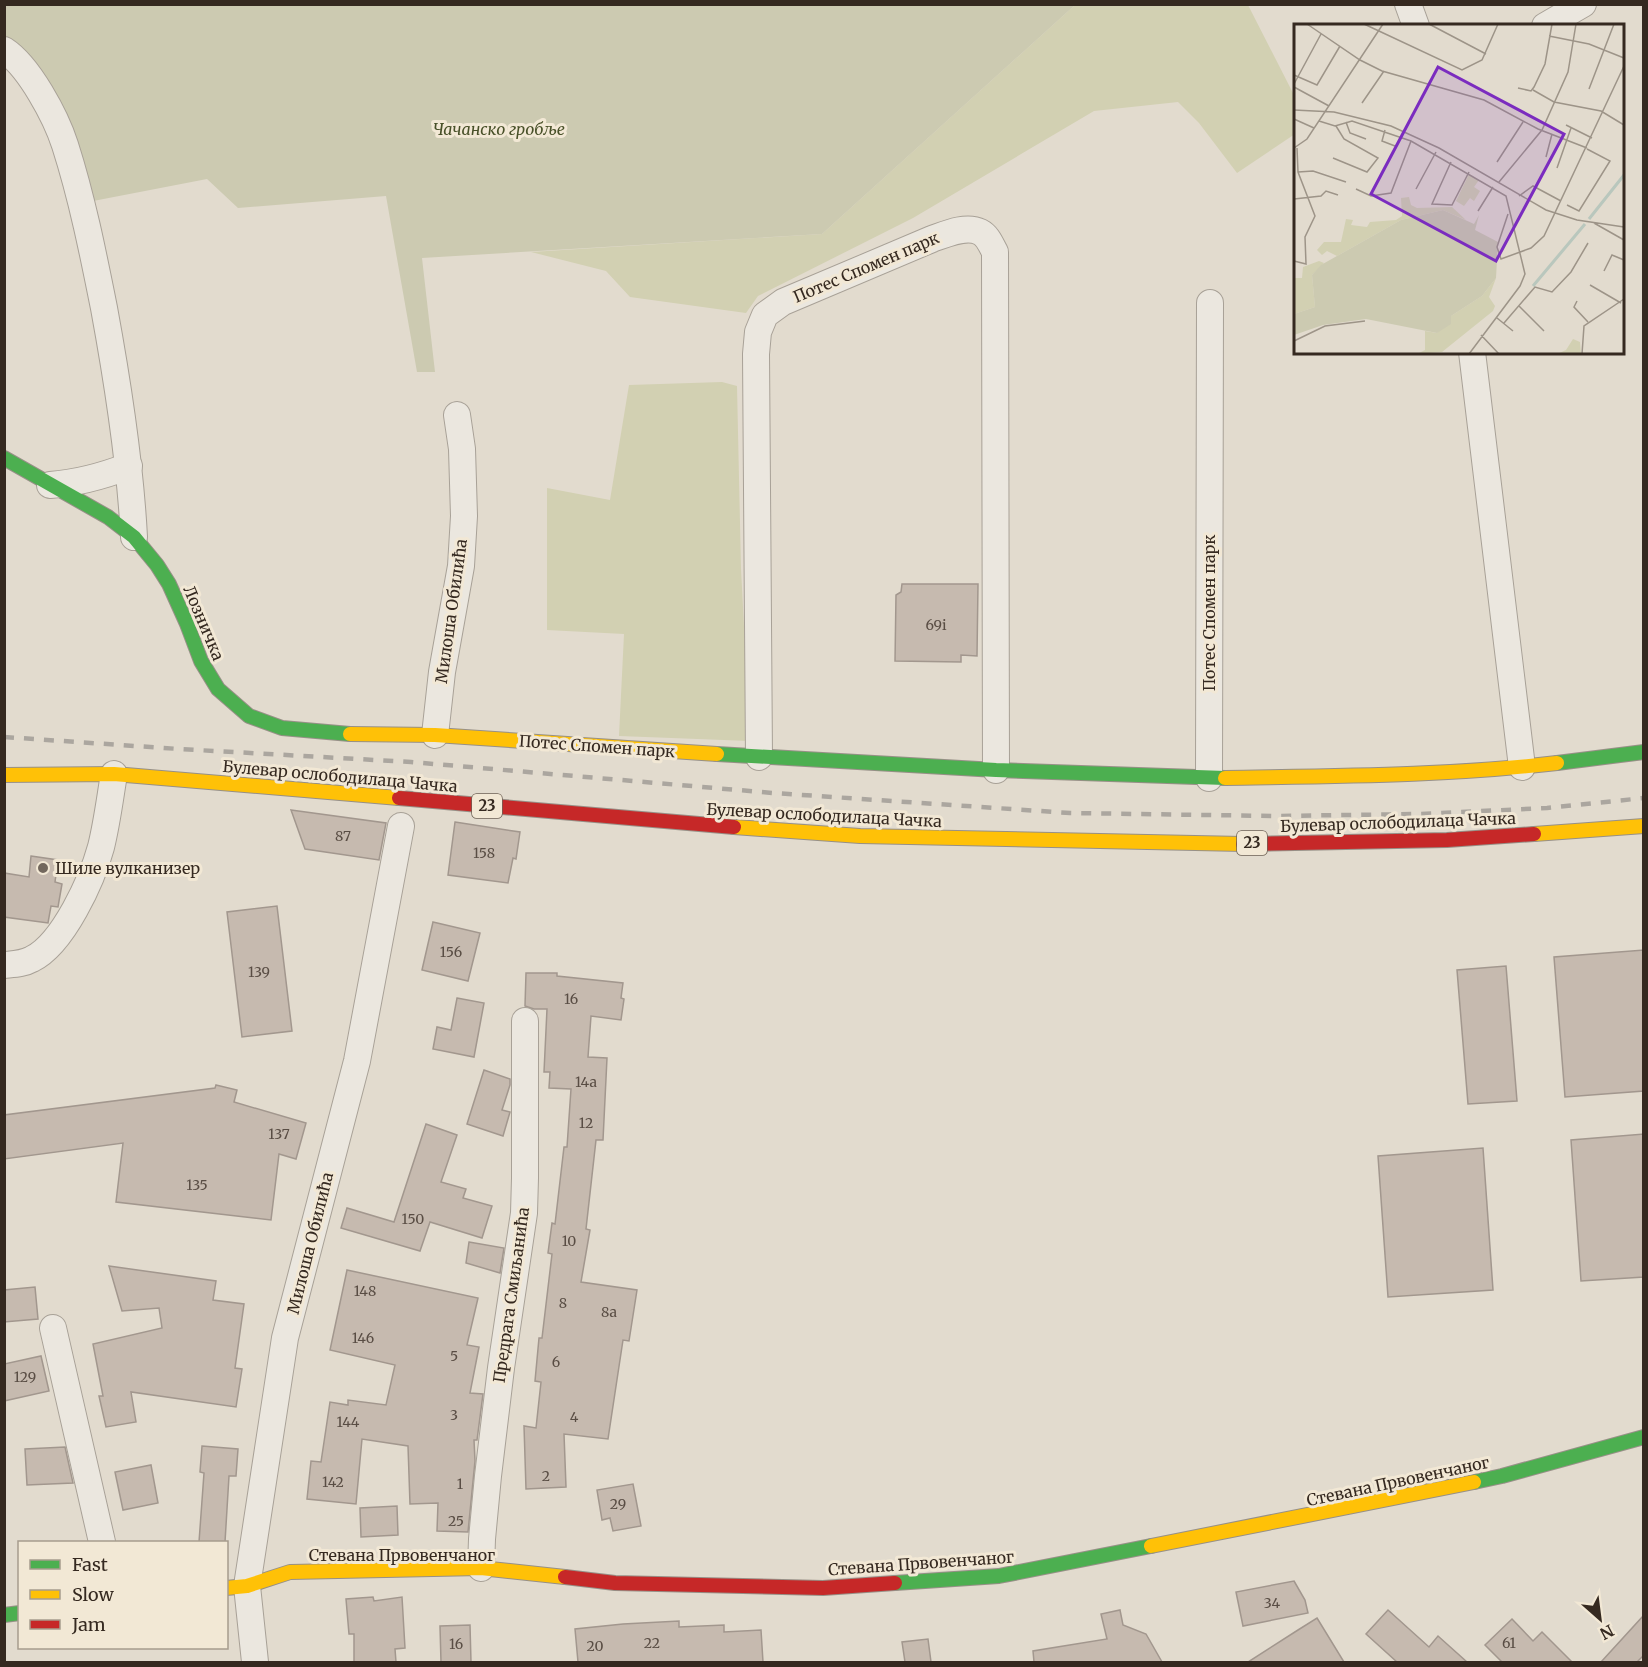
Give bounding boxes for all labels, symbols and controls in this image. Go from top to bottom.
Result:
inset map [1294,24,1624,354]
park label: Чачанско гробље [433,119,565,139]
street label: Потес Спомен парк [790,227,942,307]
street label: Потес Спомен парк [1199,535,1219,691]
street label: Милоша Обилића [431,537,471,684]
street label: Лозничка [179,583,229,664]
house number: 69i [925,616,947,634]
street label: Потес Спомен парк [518,731,676,761]
street label: Булевар ослободилаца Чачка [222,756,459,796]
road number: 23 [472,794,502,818]
street label: Булевар ослободилаца Чачка [706,799,943,831]
street label: Булевар ослободилаца Чачка [1280,808,1517,836]
house number: 87 [335,827,351,845]
road number: 23 [1237,831,1267,855]
house number: 158 [473,844,495,862]
place label: Шиле вулканизер [55,858,200,878]
marker: Шиле вулканизер [36,861,50,875]
house number: 156 [440,943,462,961]
house number: 139 [248,963,270,981]
house number: 16 [564,990,578,1008]
house number: 14a [575,1073,597,1091]
house number: 12 [579,1114,593,1132]
house number: 137 [268,1125,290,1143]
street label: Милоша Обилића [283,1170,337,1316]
house number: 135 [186,1176,208,1194]
street label: Предрага Смиљанића [489,1205,533,1384]
house number: 150 [402,1210,424,1228]
house number: 10 [562,1232,576,1250]
house number: 148 [354,1282,376,1300]
house number: 8 [559,1294,567,1312]
house number: 8a [601,1303,618,1321]
house number: 146 [352,1329,374,1347]
house number: 5 [450,1347,458,1365]
house number: 6 [552,1353,560,1371]
house number: 129 [14,1368,36,1386]
house number: 3 [450,1406,458,1424]
house number: 4 [570,1408,579,1426]
house number: 144 [337,1413,360,1431]
street label: Стевана Првовенчаног [1305,1452,1491,1510]
house number: 2 [542,1467,550,1485]
house number: 142 [322,1473,344,1491]
house number: 1 [457,1475,463,1493]
house number: 29 [610,1495,626,1513]
house number: 25 [448,1512,464,1530]
legend [18,1541,228,1649]
street label: Стевана Првовенчаног [309,1545,495,1565]
street label: Стевана Првовенчаног [827,1547,1015,1579]
text: Fast [72,1553,108,1576]
text: Slow [72,1583,115,1606]
north arrow [1570,1589,1630,1649]
house number: 34 [1264,1594,1281,1612]
text: Jam [71,1613,106,1636]
text: N [1596,1620,1617,1644]
house number: 22 [644,1634,660,1652]
house number: 61 [1502,1634,1516,1652]
house number: 16 [449,1635,463,1653]
house number: 20 [586,1637,604,1655]

